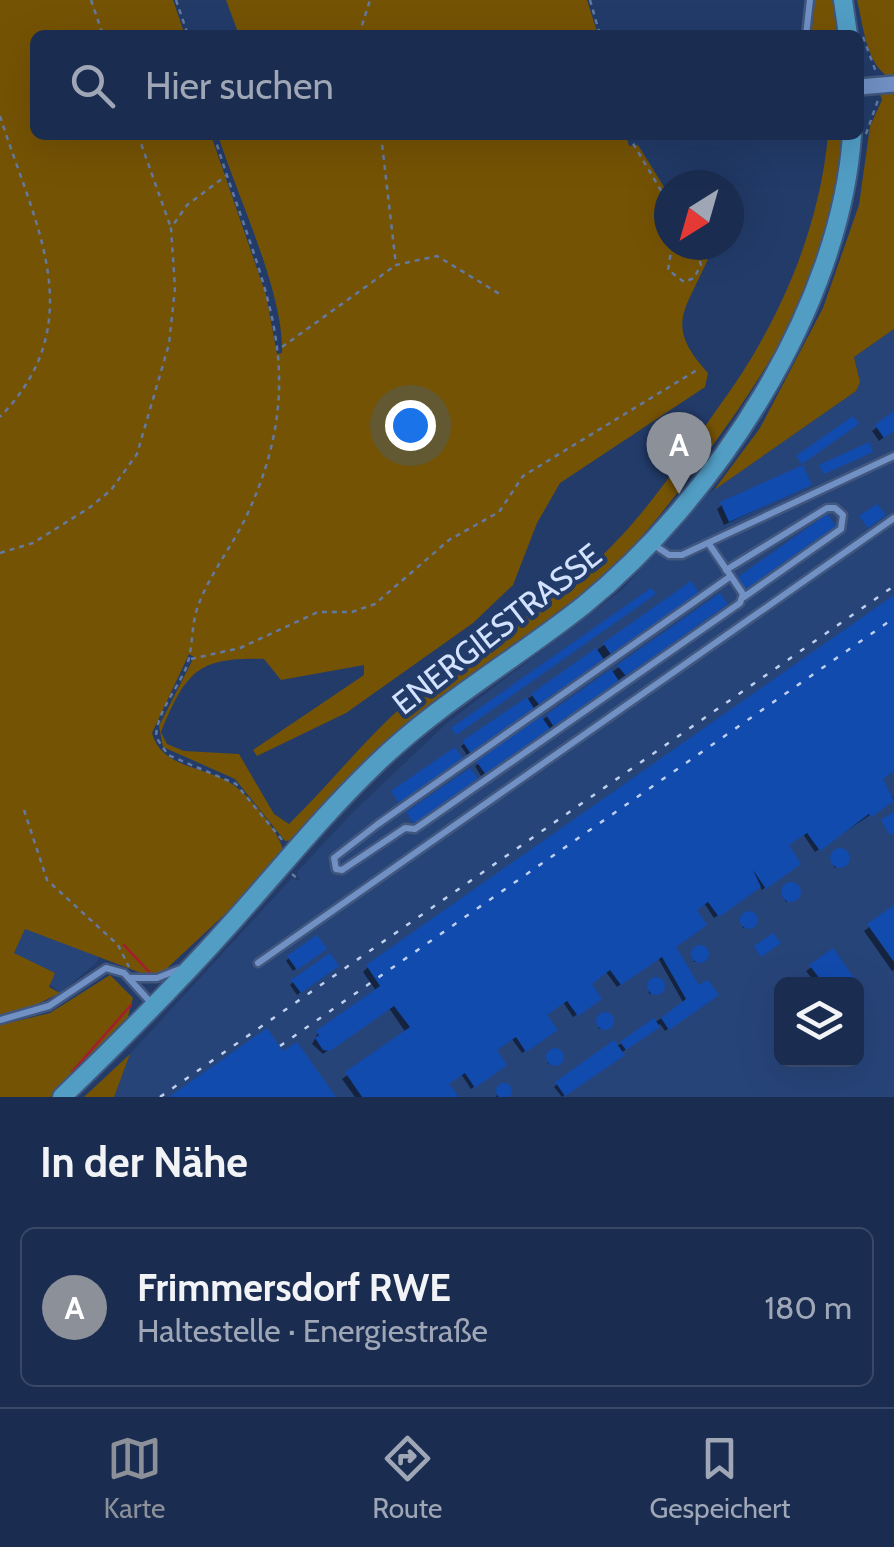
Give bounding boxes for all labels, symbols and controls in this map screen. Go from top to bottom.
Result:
search box [30,30,864,140]
icon: search [65,58,120,113]
text: Hier suchen [145,62,334,109]
north arrow [654,170,744,260]
your location [385,400,436,451]
pin: A [646,412,712,494]
street label: ENERGIESTRASSE [384,535,609,722]
map controls [774,977,864,1067]
button: layers [774,977,864,1067]
text: In der Nähe [40,1136,248,1188]
text: Frimmersdorf RWE [137,1264,451,1311]
text: A [64,1288,85,1327]
text: 180 m [765,1288,852,1327]
text: Haltestelle · Energiestraße [137,1311,488,1350]
tab: Karte [104,1431,165,1525]
tab: Route [372,1431,442,1525]
tab: Gespeichert [649,1431,790,1525]

